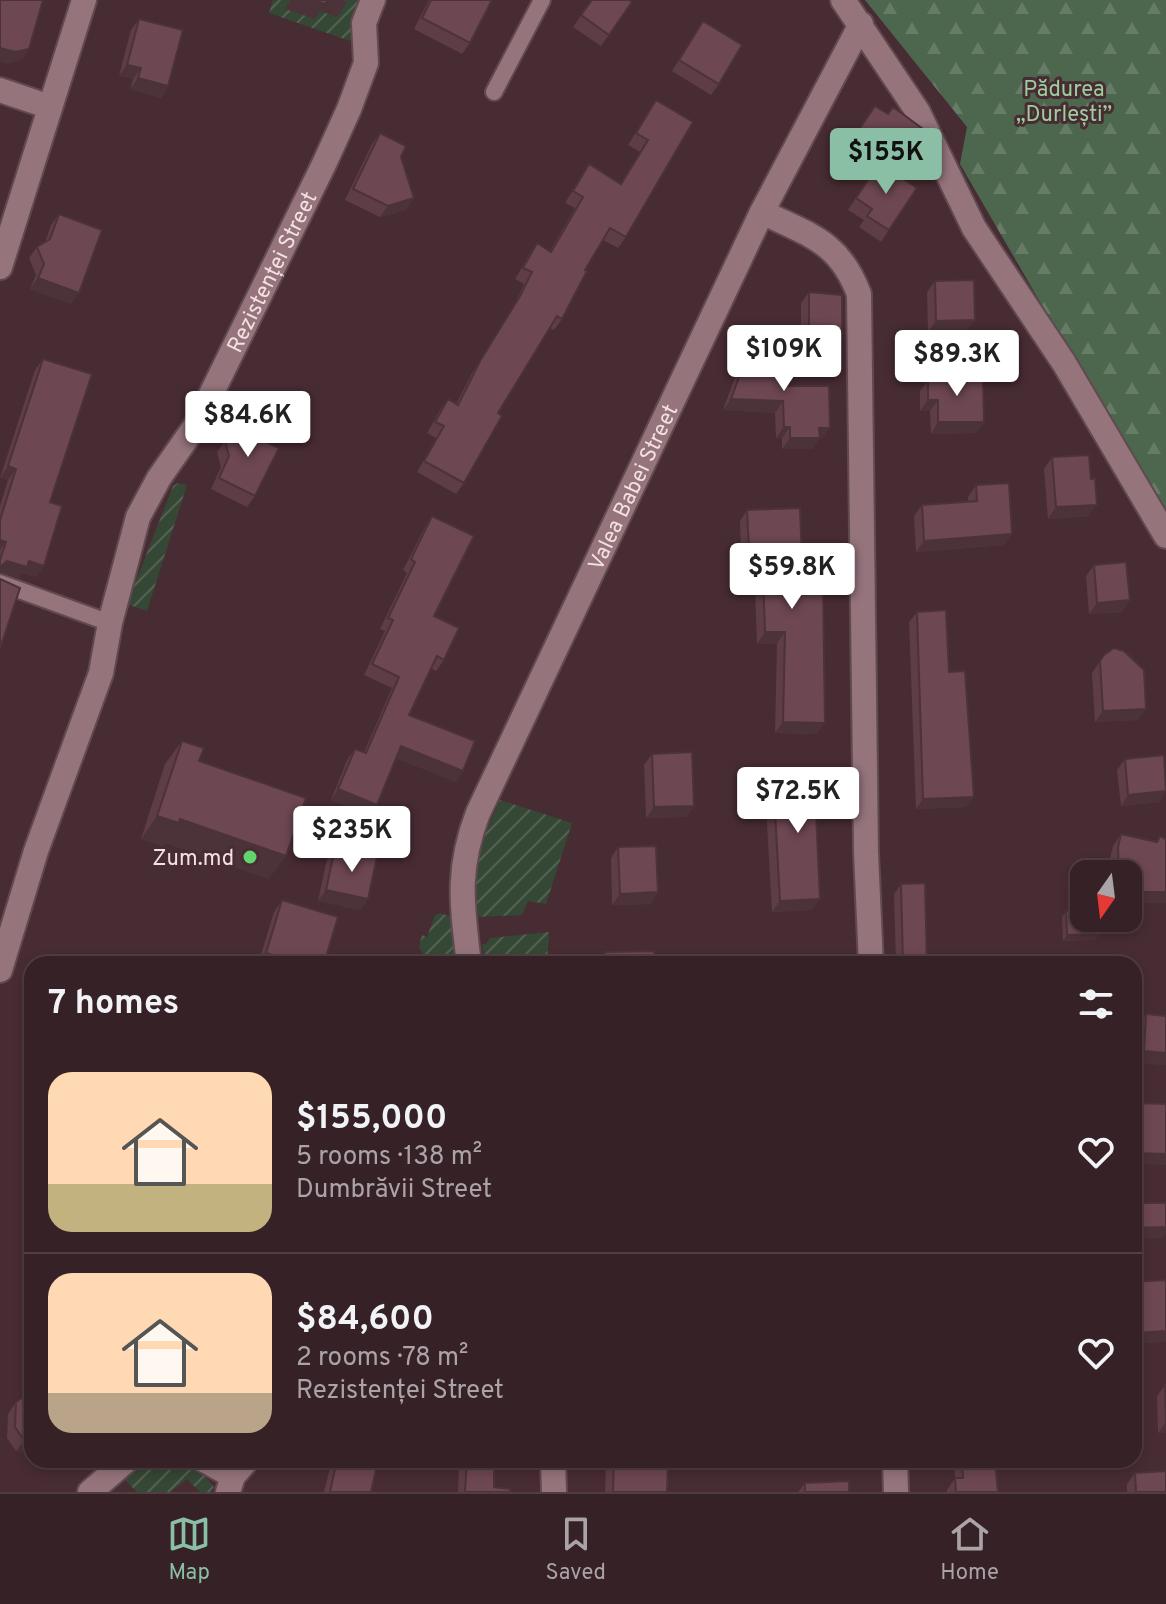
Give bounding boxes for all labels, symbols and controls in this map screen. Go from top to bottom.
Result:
park label: Pădurea „Durlești” [1016,77,1112,129]
pin: $155K [830,128,942,196]
text: $155K [848,137,924,170]
street label: Rezistenței Street [223,188,324,358]
pin: $109K [728,325,840,393]
pin: $89.3K [892,330,1022,398]
text: $109K [745,334,823,367]
text: $89.3K [913,339,1001,372]
pin: $84.6K [183,391,313,459]
text: $84.6K [203,400,293,433]
street label: Valea Babei Street [584,400,685,575]
pin: $59.8K [727,543,857,611]
text: $59.8K [748,552,836,585]
pin: $72.5K [733,767,863,835]
text: $72.5K [755,776,841,809]
pin: $235K [296,806,408,874]
text: $235K [311,815,393,848]
place label: Zum.md [152,846,234,873]
marker: Zum.md [241,848,259,866]
north arrow [1070,860,1142,932]
map controls [1070,860,1142,932]
icon: filters [1074,982,1118,1026]
text: 7 homes [48,983,179,1026]
text: $155,000 [296,1098,447,1141]
icon: home [112,1104,208,1200]
icon: heart [1074,1130,1118,1174]
text: 5 rooms · 138 m² [296,1141,482,1174]
text: Dumbrăvii Street [296,1174,492,1207]
text: $84,600 [296,1299,434,1342]
icon: home [112,1305,208,1401]
icon: heart [1074,1331,1118,1375]
text: 2 rooms · 78 m² [296,1342,468,1375]
text: Rezistenței Street [296,1375,504,1408]
tab: Map [167,1512,211,1587]
tab: Saved [546,1512,606,1587]
tab: Home [940,1512,999,1587]

